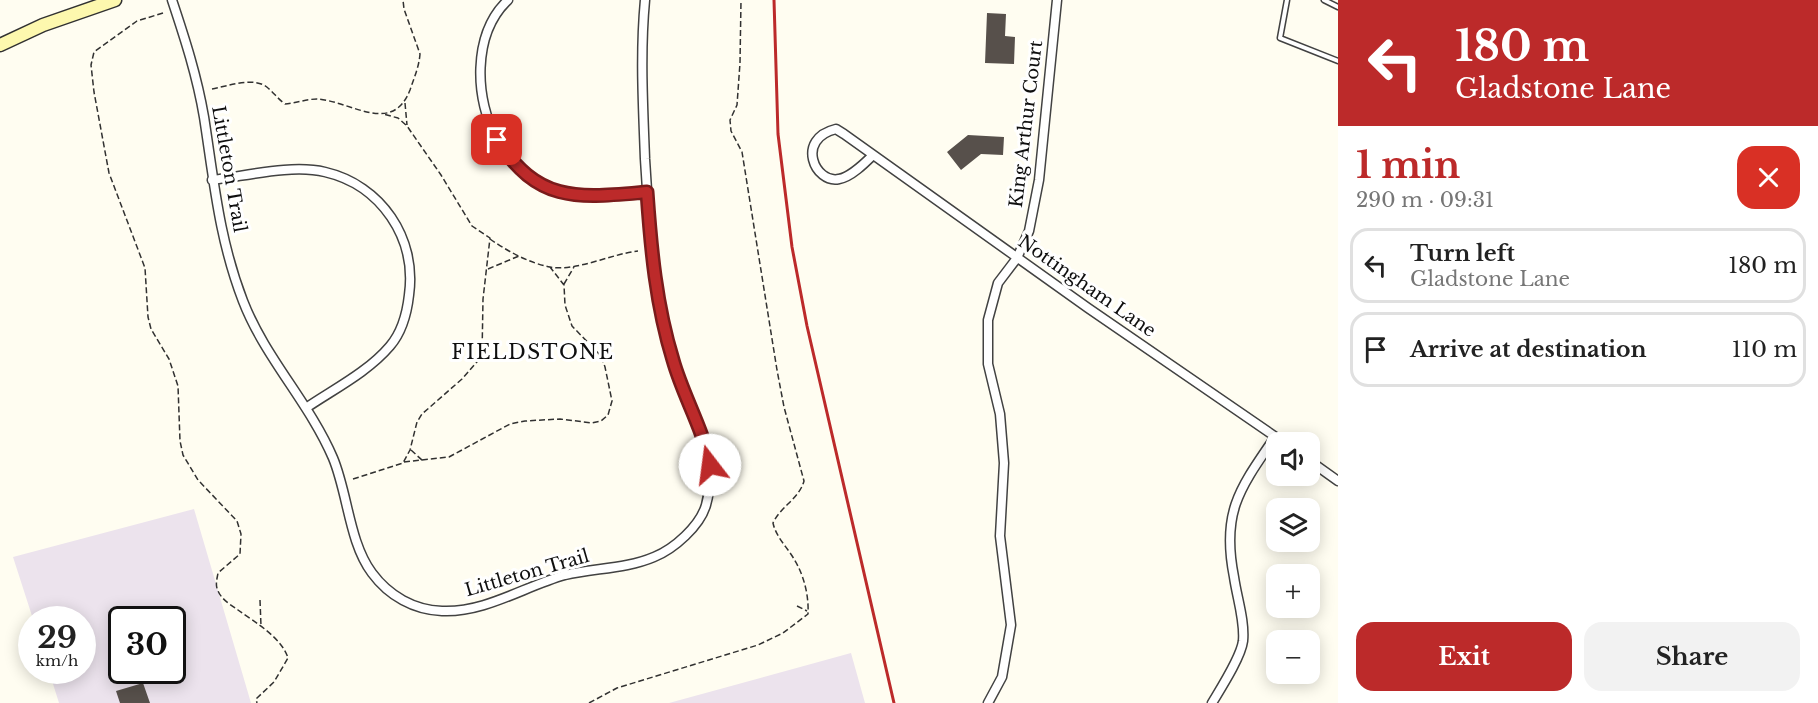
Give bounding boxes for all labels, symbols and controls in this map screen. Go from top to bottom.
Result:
text: 180 m [1455,20,1589,72]
icon: left [1356,24,1434,102]
street label: King Arthur Court [1005,39,1047,209]
text: Gladstone Lane [1455,72,1671,105]
street label: Littleton Trail [207,104,251,234]
pin [471,114,522,165]
icon: arrive [480,123,513,156]
text: 1 min [1356,143,1460,188]
button: close [1737,146,1800,209]
text: 290 m · 09:31 [1356,188,1494,212]
street label: Nottingham Lane [1014,230,1160,342]
text: Turn left [1410,240,1515,267]
icon: left [1359,249,1392,282]
text: 180 m [1728,252,1797,279]
text: Gladstone Lane [1410,267,1570,291]
icon: arrive [1359,333,1392,366]
text: Arrive at destination [1410,336,1647,363]
text: 110 m [1732,336,1797,363]
district label: FIELDSTONE [451,340,615,364]
map controls [1266,432,1320,684]
button: sound [1266,432,1320,486]
position arrow [678,433,742,497]
button: layers [1266,498,1320,552]
street label: Littleton Trail [462,545,592,601]
button: + [1266,564,1320,618]
speed limit sign: 30 [108,606,186,684]
text: 29 [37,619,77,656]
button: Exit [1356,622,1572,691]
button: Share [1584,622,1800,691]
button: − [1266,630,1320,684]
text: km/h [36,651,78,670]

